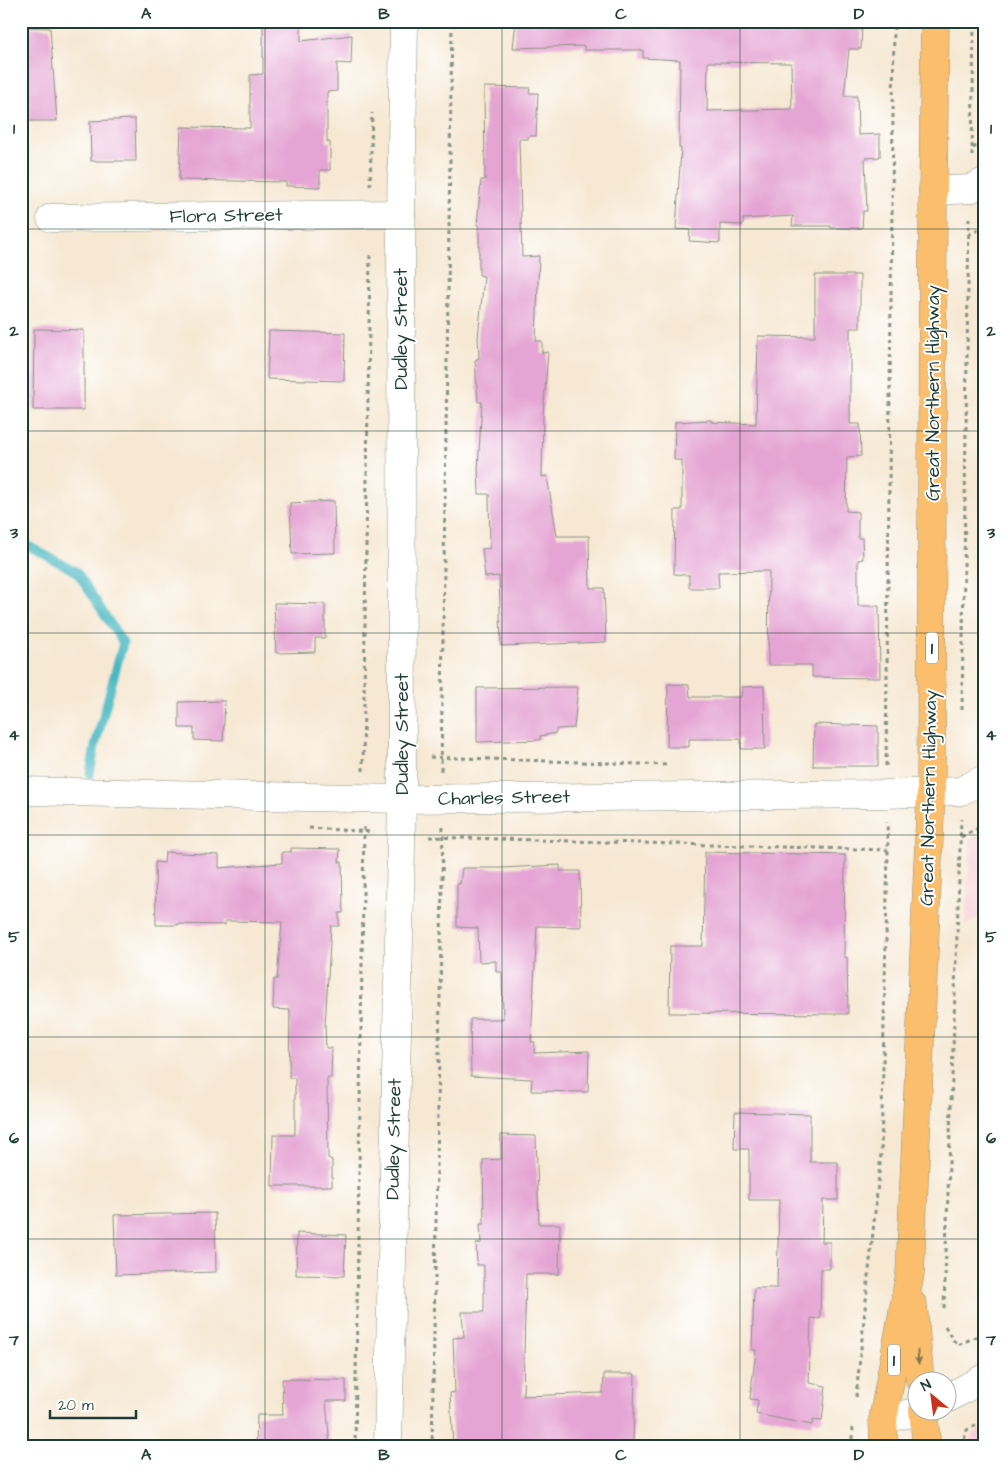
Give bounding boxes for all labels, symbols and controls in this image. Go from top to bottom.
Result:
text: A [141,3,152,25]
text: B [378,3,390,25]
text: C [615,3,627,25]
text: D [854,3,865,25]
text: 1 [13,118,16,140]
text: 1 [990,118,993,140]
street label: Flora Street [169,202,283,230]
street label: Dudley Street [388,268,416,390]
street label: Great Northern Highway [920,284,948,501]
text: 2 [8,320,19,342]
text: 2 [985,320,996,342]
text: 3 [9,522,19,544]
text: 3 [986,522,996,544]
road number: 1 [926,632,938,664]
street label: Dudley Street [389,673,417,795]
street label: Great Northern Highway [914,689,945,906]
text: 4 [9,724,20,746]
text: 4 [986,724,997,746]
street label: Charles Street [438,783,571,813]
text: 5 [8,926,20,948]
text: 5 [985,926,997,948]
street label: Dudley Street [379,1078,410,1200]
text: 6 [9,1127,19,1149]
text: 6 [986,1127,996,1149]
text: 7 [8,1329,19,1351]
text: 7 [985,1329,996,1351]
road number: 1 [888,1344,900,1376]
one-way arrow [914,1349,922,1365]
north arrow [908,1370,958,1420]
text: N [917,1375,935,1396]
scale bar [50,1388,136,1420]
text: 20 m [58,1395,94,1416]
text: A [141,1444,152,1466]
text: B [378,1444,390,1466]
text: C [615,1444,627,1466]
text: D [854,1444,865,1466]

